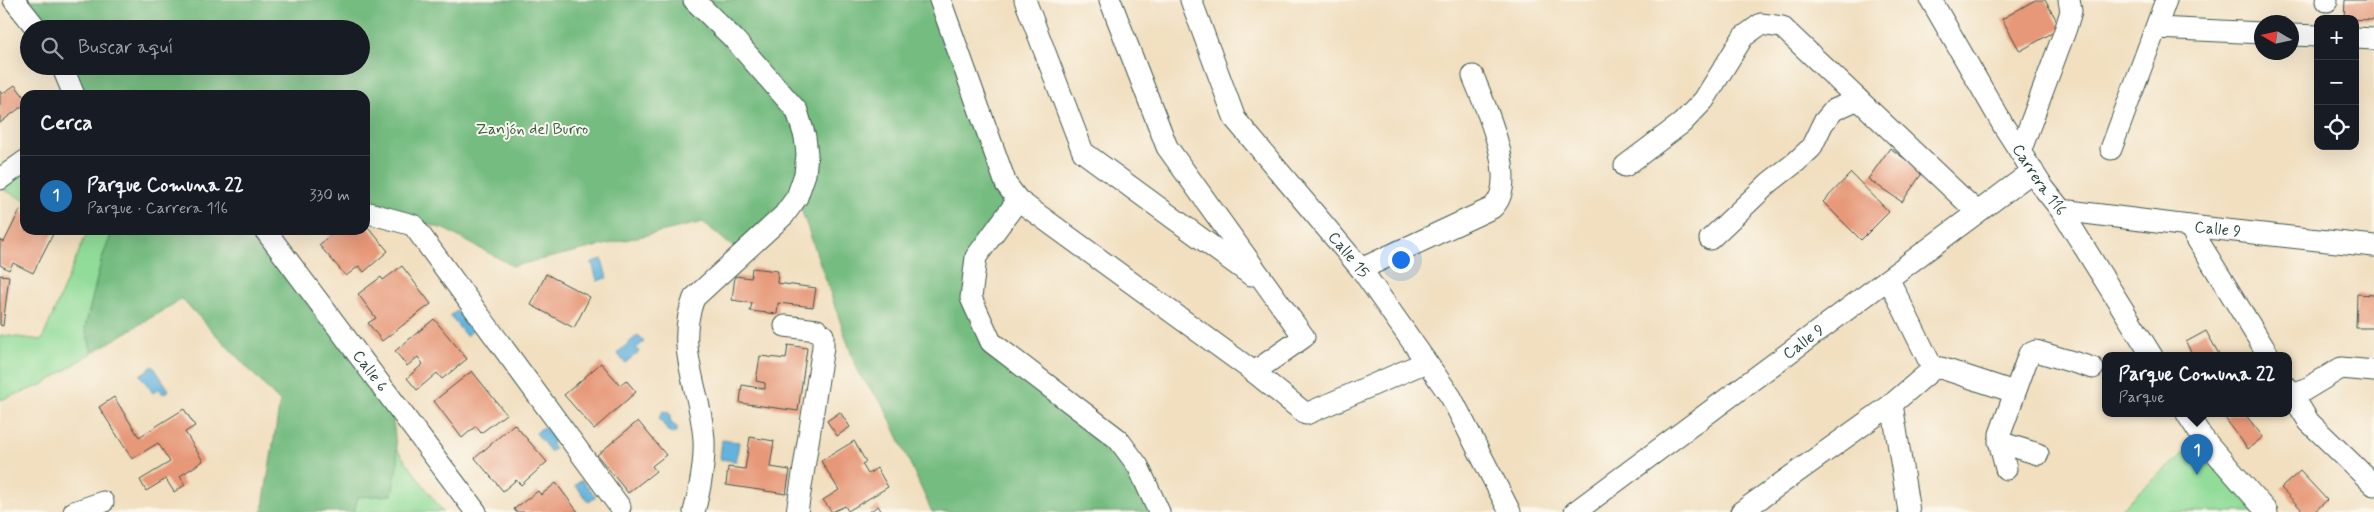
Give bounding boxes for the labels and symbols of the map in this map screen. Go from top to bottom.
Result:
north arrow [2254,15,2299,60]
park label: Zanjón del Burro [476,119,588,140]
street label: Carrera 116 [2007,140,2072,219]
street label: Calle 9 [2194,216,2242,242]
street label: Calle 15 [1323,227,1374,282]
your location [1388,247,1414,273]
street label: Calle 9 [1779,319,1829,364]
street label: Calle 6 [348,346,393,396]
pin: 1 [2181,434,2213,475]

